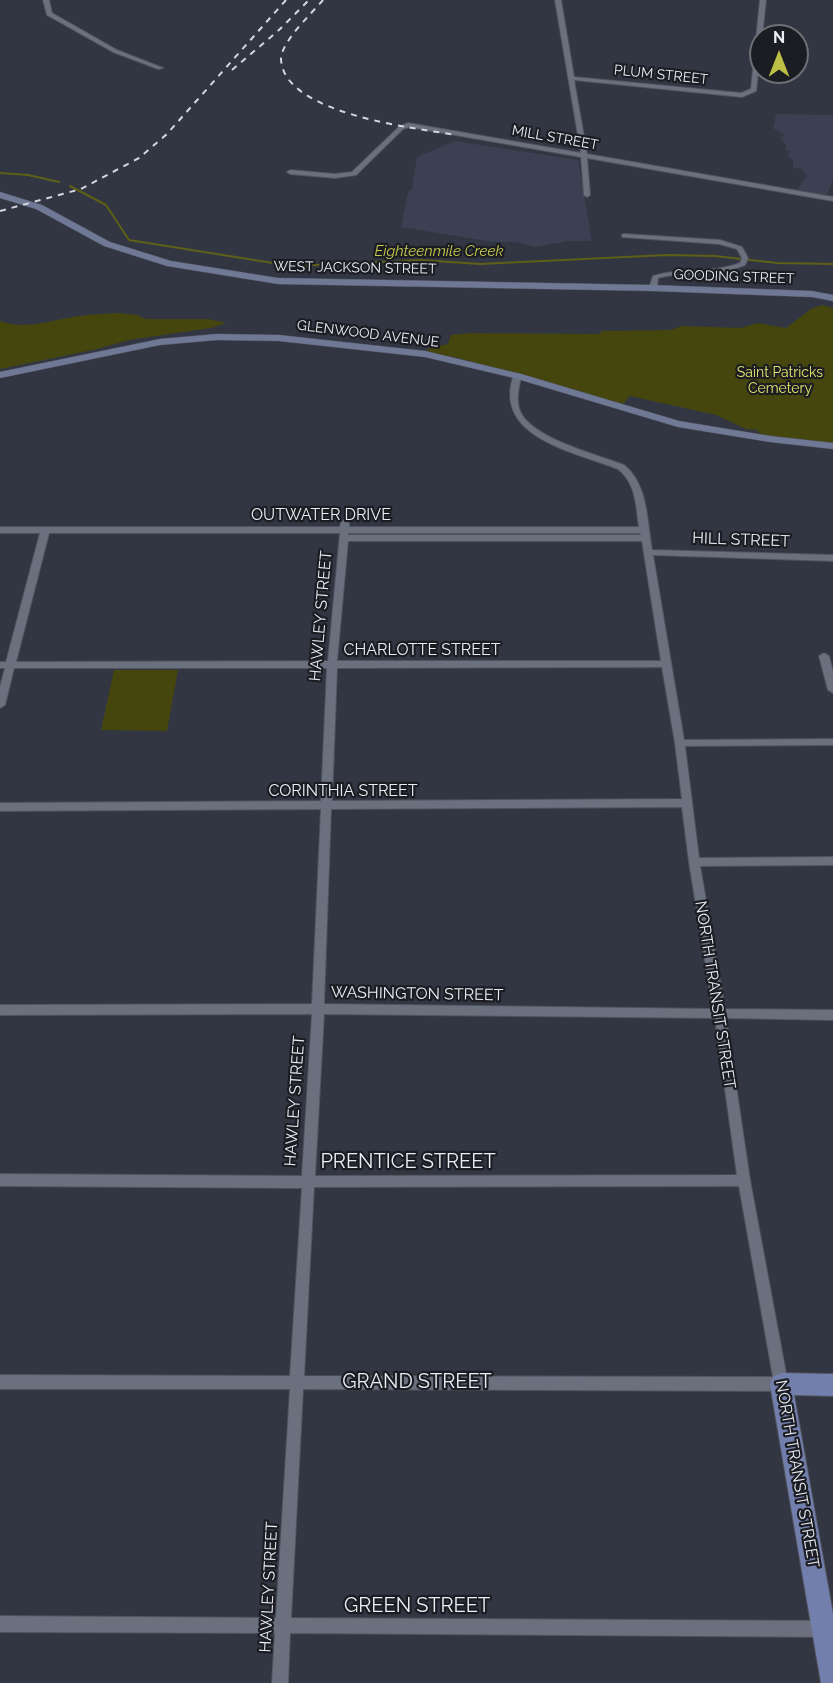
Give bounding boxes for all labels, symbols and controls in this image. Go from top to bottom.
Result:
north arrow [749,24,809,84]
text: N [773,28,785,47]
street label: PLUM STREET [613,62,709,88]
street label: MILL STREET [511,122,599,154]
water label: Eighteenmile Creek [374,242,504,260]
street label: WEST JACKSON STREET [273,258,437,278]
street label: GOODING STREET [673,266,795,288]
street label: GLENWOOD AVENUE [296,317,440,351]
park label: Saint Patricks Cemetery [737,365,823,398]
street label: OUTWATER DRIVE [251,505,391,525]
street label: HILL STREET [692,529,790,551]
street label: HAWLEY STREET [306,550,336,682]
street label: CHARLOTTE STREET [343,640,501,660]
street label: CORINTHIA STREET [268,781,418,801]
street label: NORTH TRANSIT STREET [691,900,739,1090]
street label: WASHINGTON STREET [331,983,503,1005]
street label: HAWLEY STREET [281,1035,309,1167]
street label: PRENTICE STREET [320,1150,496,1174]
street label: GRAND STREET [342,1370,492,1394]
street label: NORTH TRANSIT STREET [771,1379,823,1569]
street label: HAWLEY STREET [256,1521,282,1653]
street label: GREEN STREET [344,1594,490,1618]

